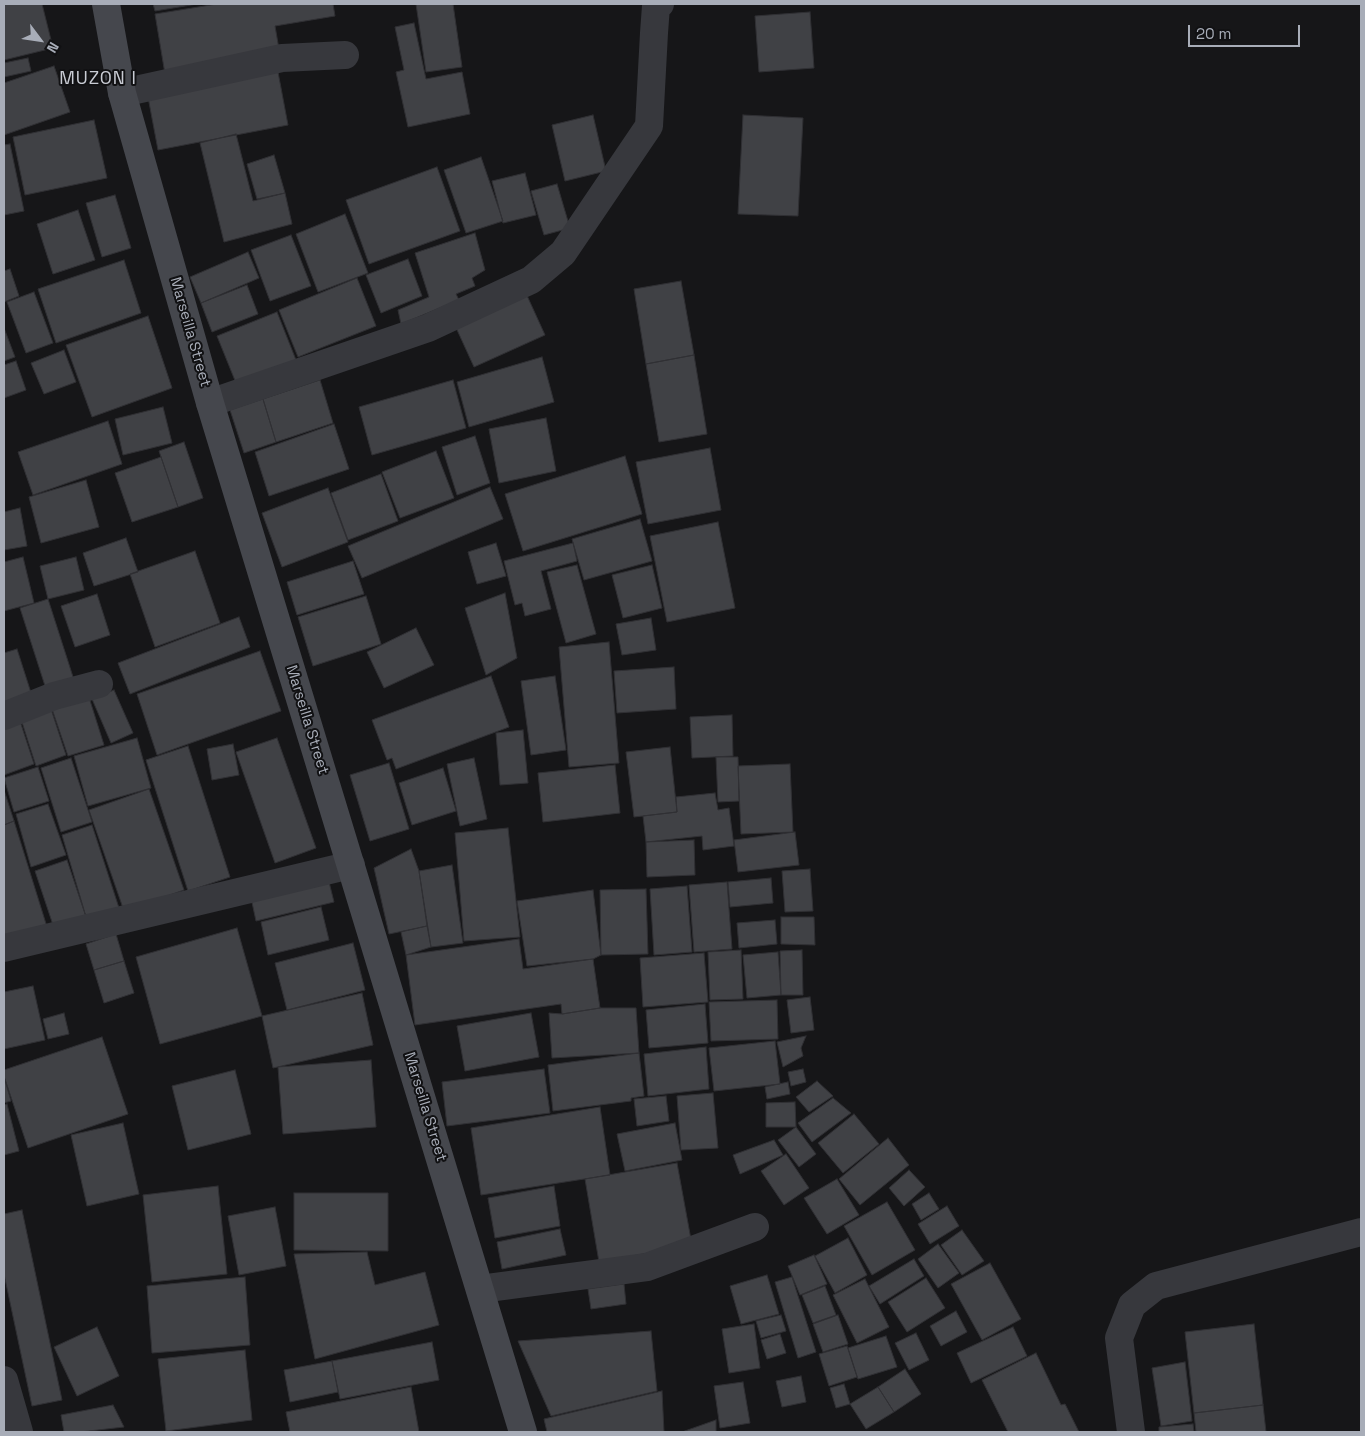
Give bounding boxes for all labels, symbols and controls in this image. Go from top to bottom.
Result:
north arrow [15,15,65,65]
scale bar [1190,15,1302,47]
text: 20 m [1196,24,1231,43]
text: N [43,39,63,56]
district label: MUZON I [58,68,138,90]
street label: Marseilla Street [166,275,214,389]
street label: Marseilla Street [282,663,332,777]
street label: Marseilla Street [400,1050,450,1164]

